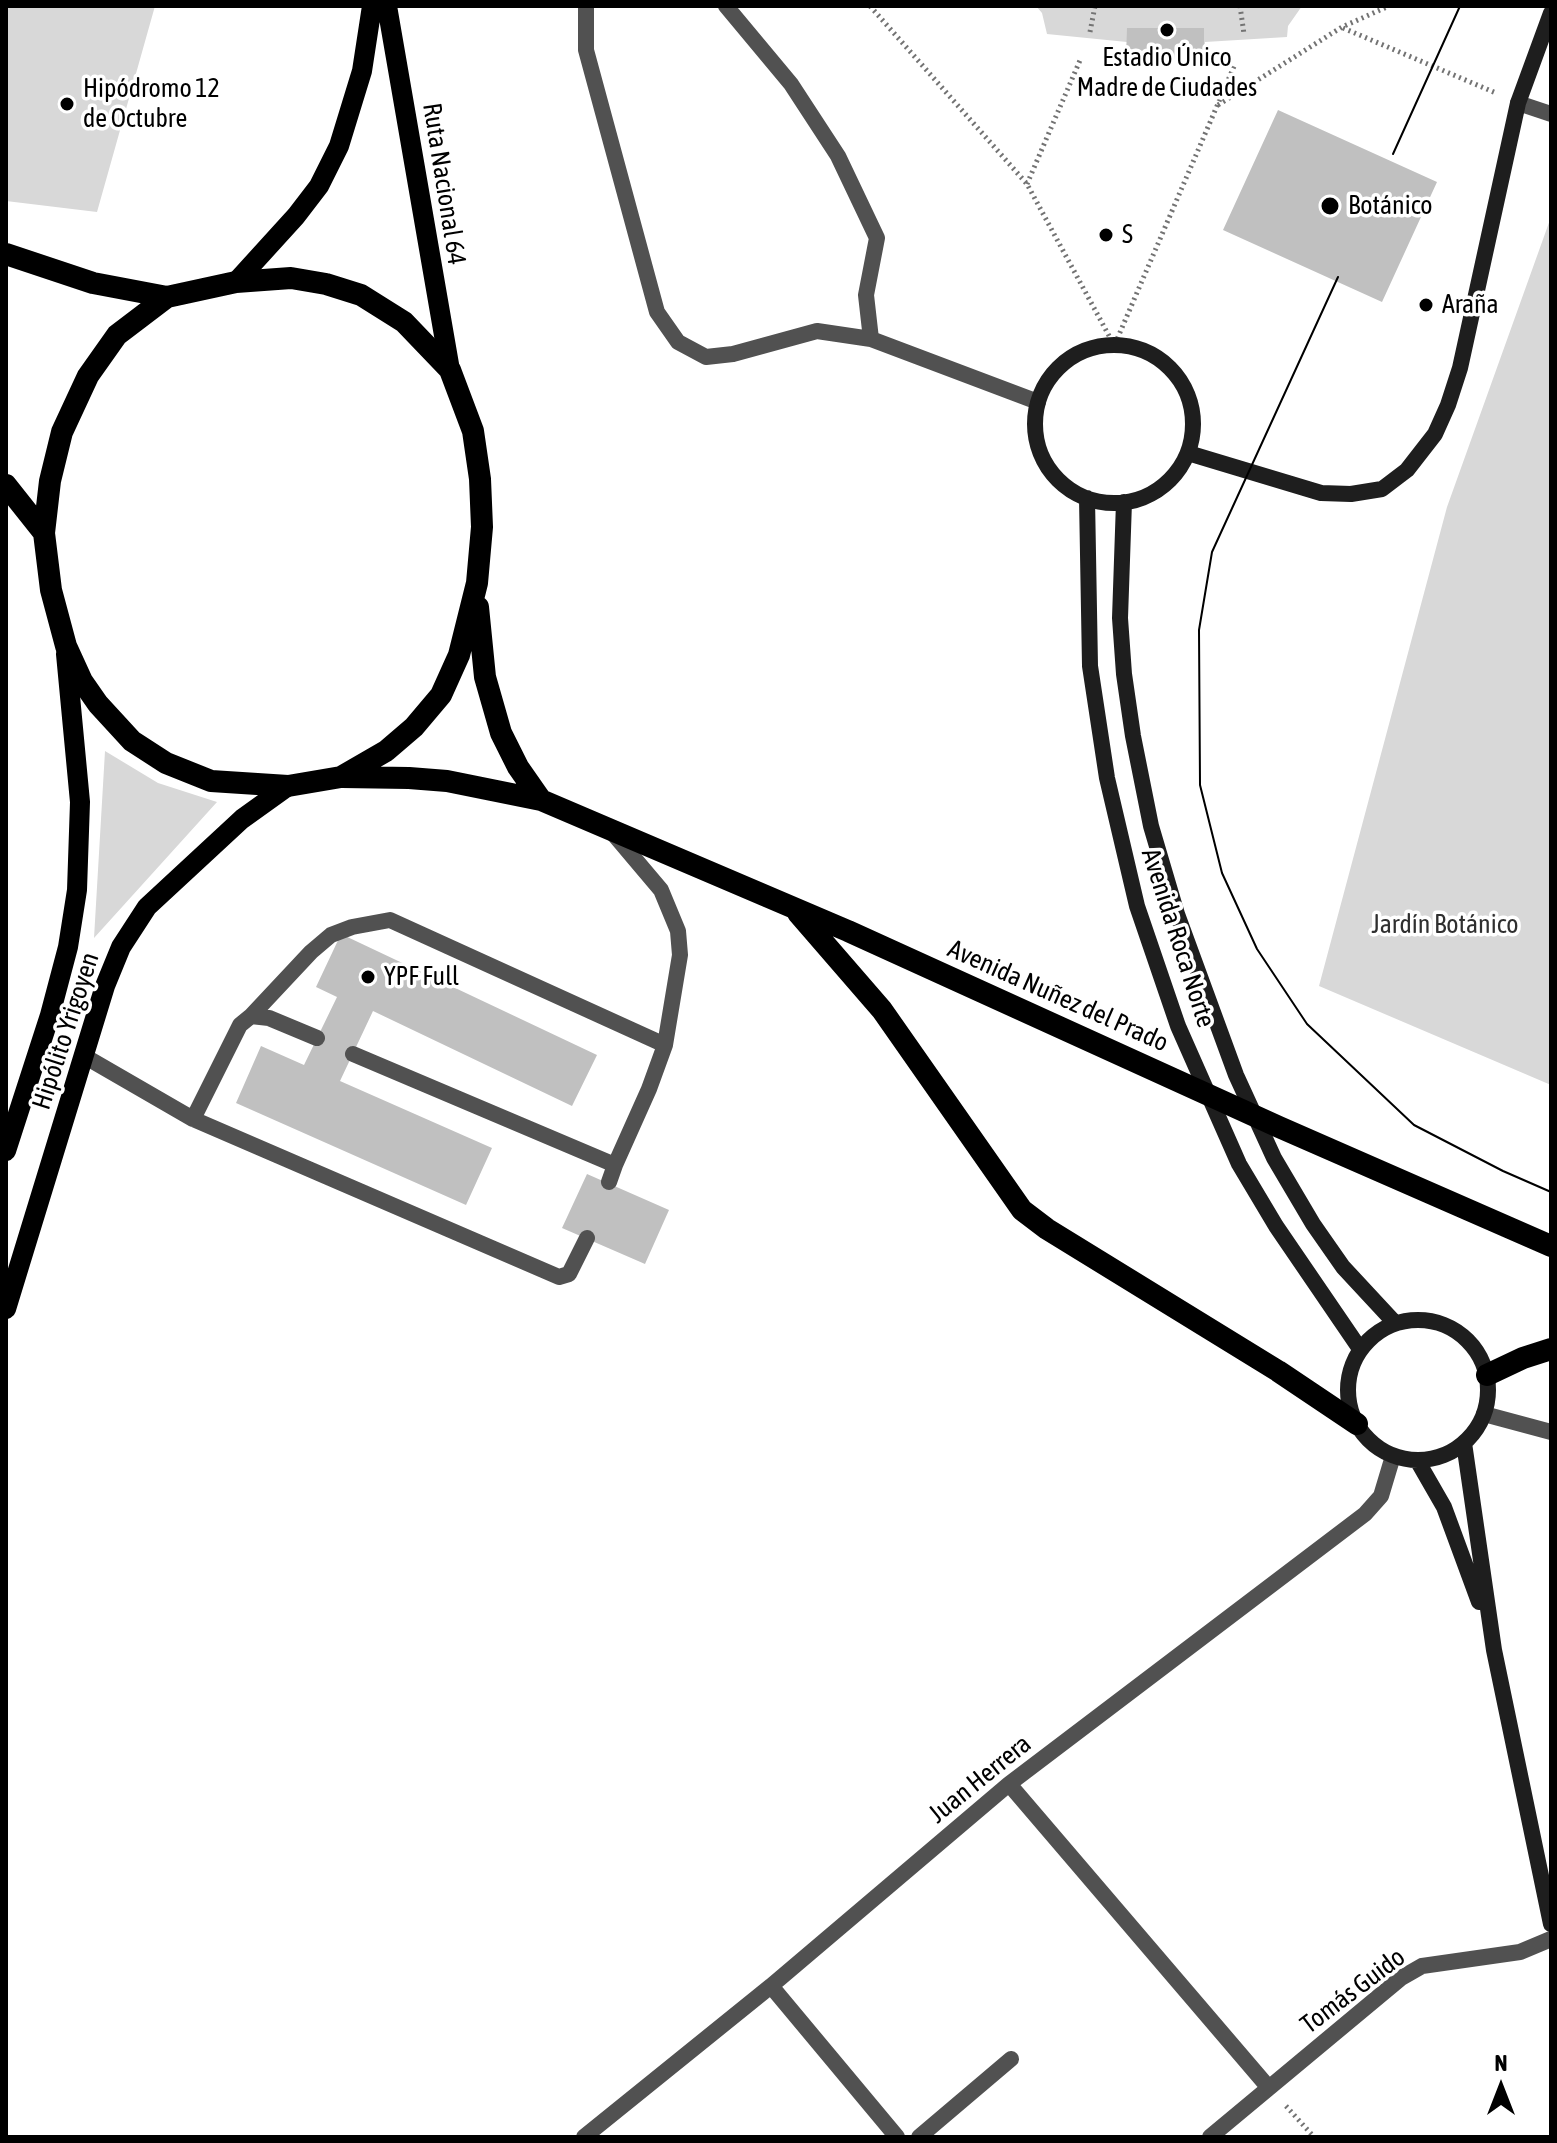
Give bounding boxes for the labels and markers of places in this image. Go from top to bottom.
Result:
marker: Estadio Único Madre de Ciudades [1158,21,1176,39]
place label: Estadio Único Madre de Ciudades [1077,42,1257,104]
place label: Hipódromo 12 de Octubre [83,73,220,134]
marker: Hipódromo 12 de Octubre [58,95,76,113]
place label: Botánico [1348,190,1433,222]
marker: Botánico [1319,195,1341,217]
place label: S [1122,219,1133,251]
marker: S [1097,226,1115,244]
place label: Araña [1442,289,1499,321]
marker: Araña [1417,296,1435,314]
place label: YPF Full [384,961,459,993]
marker: YPF Full [359,968,377,986]

